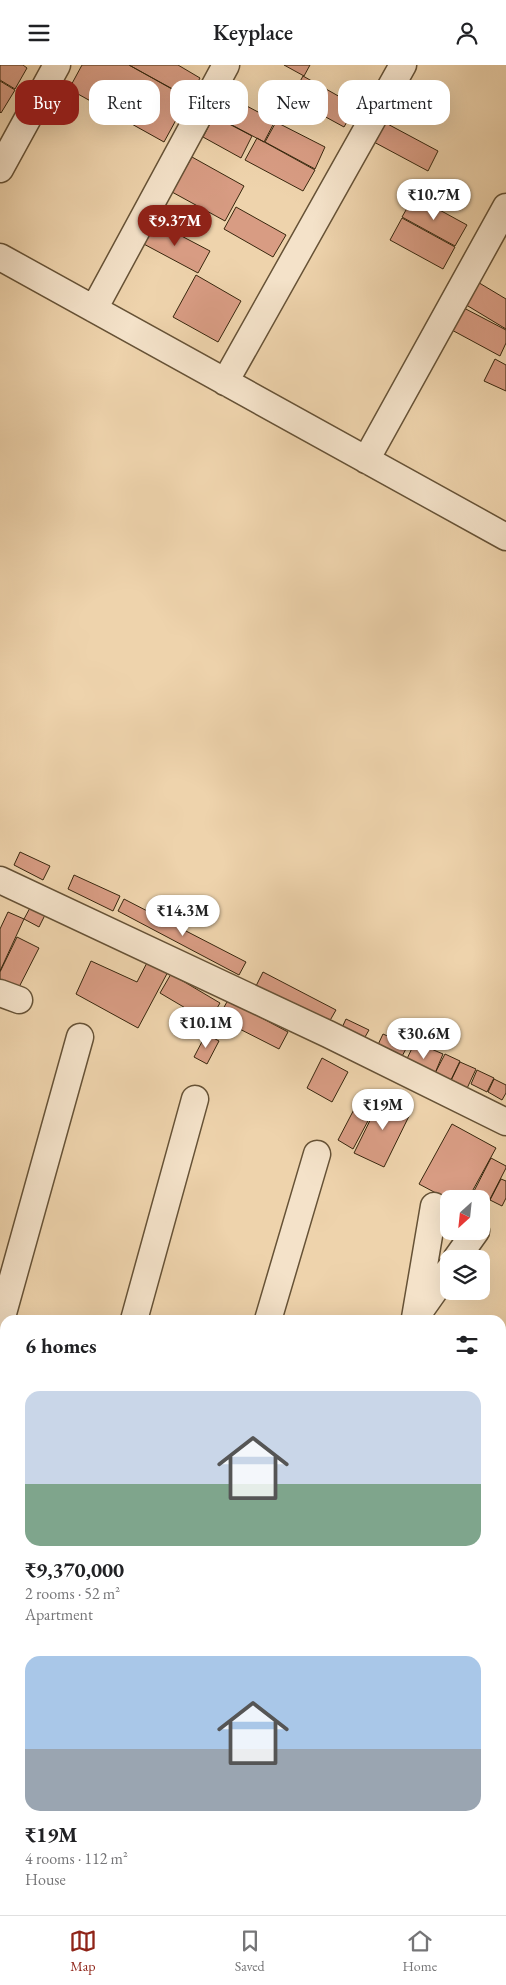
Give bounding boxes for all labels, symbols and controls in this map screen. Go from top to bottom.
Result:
text: Keyplace [213,18,293,47]
icon: menu [25,19,53,47]
icon: person [453,19,481,47]
chip: Buy [15,80,79,125]
chip: Rent [89,80,160,125]
chip: Filters [170,80,248,125]
chip: New [258,80,328,125]
chip: Apartment [338,80,450,125]
pin: ₹10.7M [393,179,475,221]
text: ₹10.7M [408,184,460,205]
pin: ₹9.37M [134,205,216,247]
text: ₹9.37M [149,210,201,231]
pin: ₹14.3M [142,895,224,937]
text: ₹14.3M [157,900,209,921]
pin: ₹10.1M [165,1007,247,1049]
text: ₹10.1M [180,1012,232,1033]
pin: ₹30.6M [383,1017,465,1060]
text: ₹30.6M [398,1023,450,1044]
pin: ₹19M [353,1089,413,1131]
text: ₹19M [363,1094,403,1115]
north arrow [440,1190,490,1240]
map controls [440,1190,490,1300]
button: layers [440,1250,490,1300]
icon: filters [453,1331,481,1359]
text: 6 homes [25,1332,97,1359]
icon: home [208,1423,298,1513]
text: ₹9,370,000 [25,1556,124,1583]
text: 2 rooms · 52 m² [25,1583,120,1604]
text: Apartment [25,1604,93,1625]
icon: home [208,1688,298,1778]
text: ₹19M [25,1821,78,1848]
text: 4 rooms · 112 m² [25,1848,128,1869]
text: House [25,1869,66,1890]
tab: Map [69,1927,97,1975]
tab: Saved [235,1927,265,1975]
tab: Home [402,1927,437,1975]

